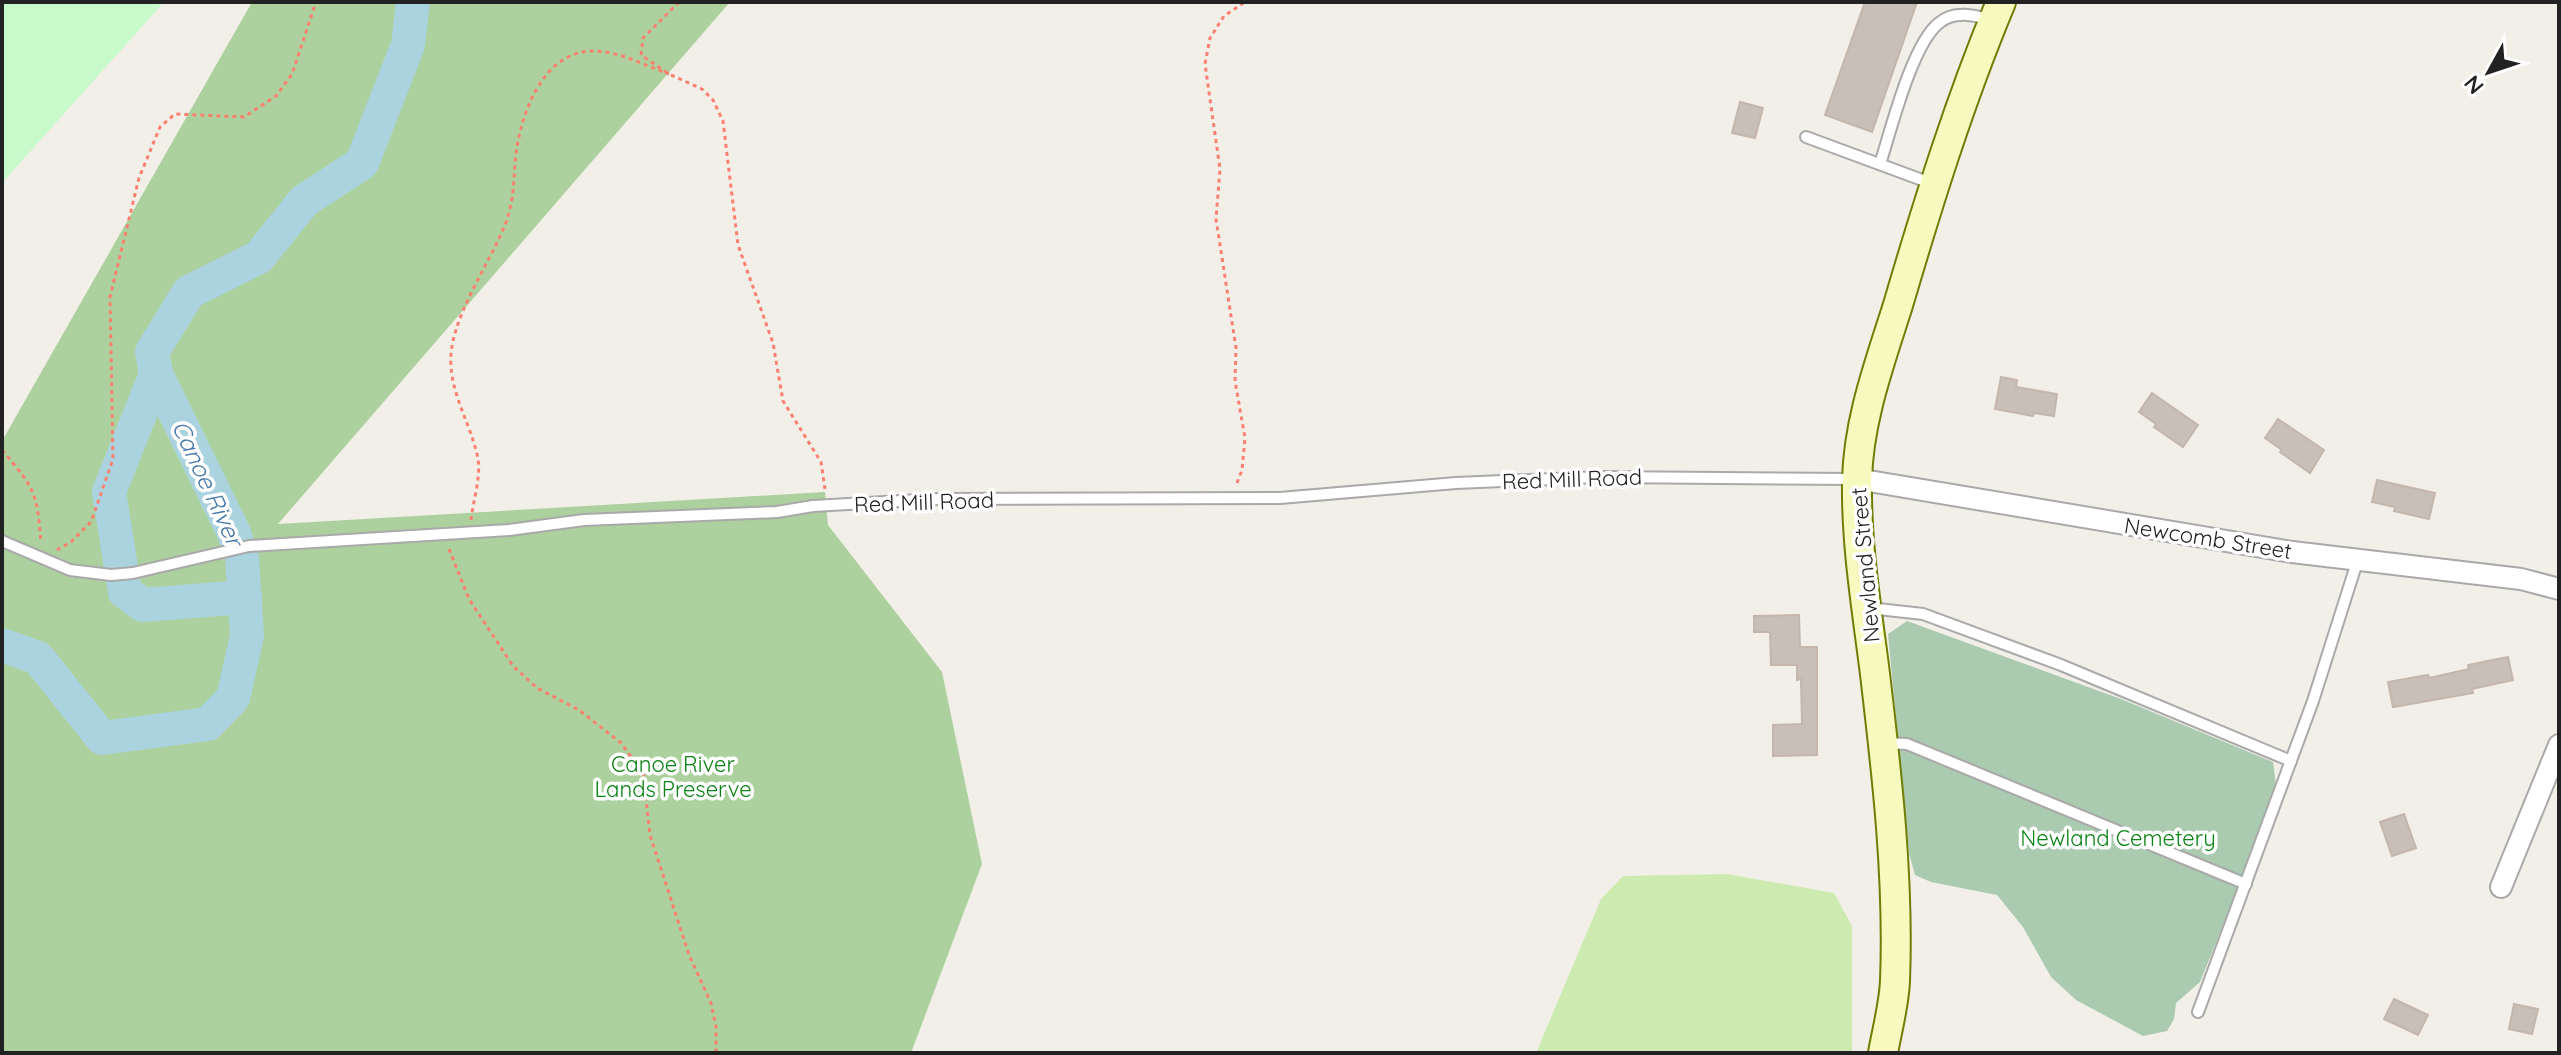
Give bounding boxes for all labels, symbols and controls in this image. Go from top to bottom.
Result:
north arrow [2449,32,2529,112]
text: N [2458,70,2490,100]
water label: Canoe River [166,415,251,553]
street label: Red Mill Road [1502,463,1642,495]
street label: Red Mill Road [854,486,994,518]
street label: Newland Street [1844,486,1886,644]
street label: Newcomb Street [2122,511,2294,565]
park label: Canoe River Lands Preserve [594,750,752,803]
park label: Newland Cemetery [2020,824,2216,852]

